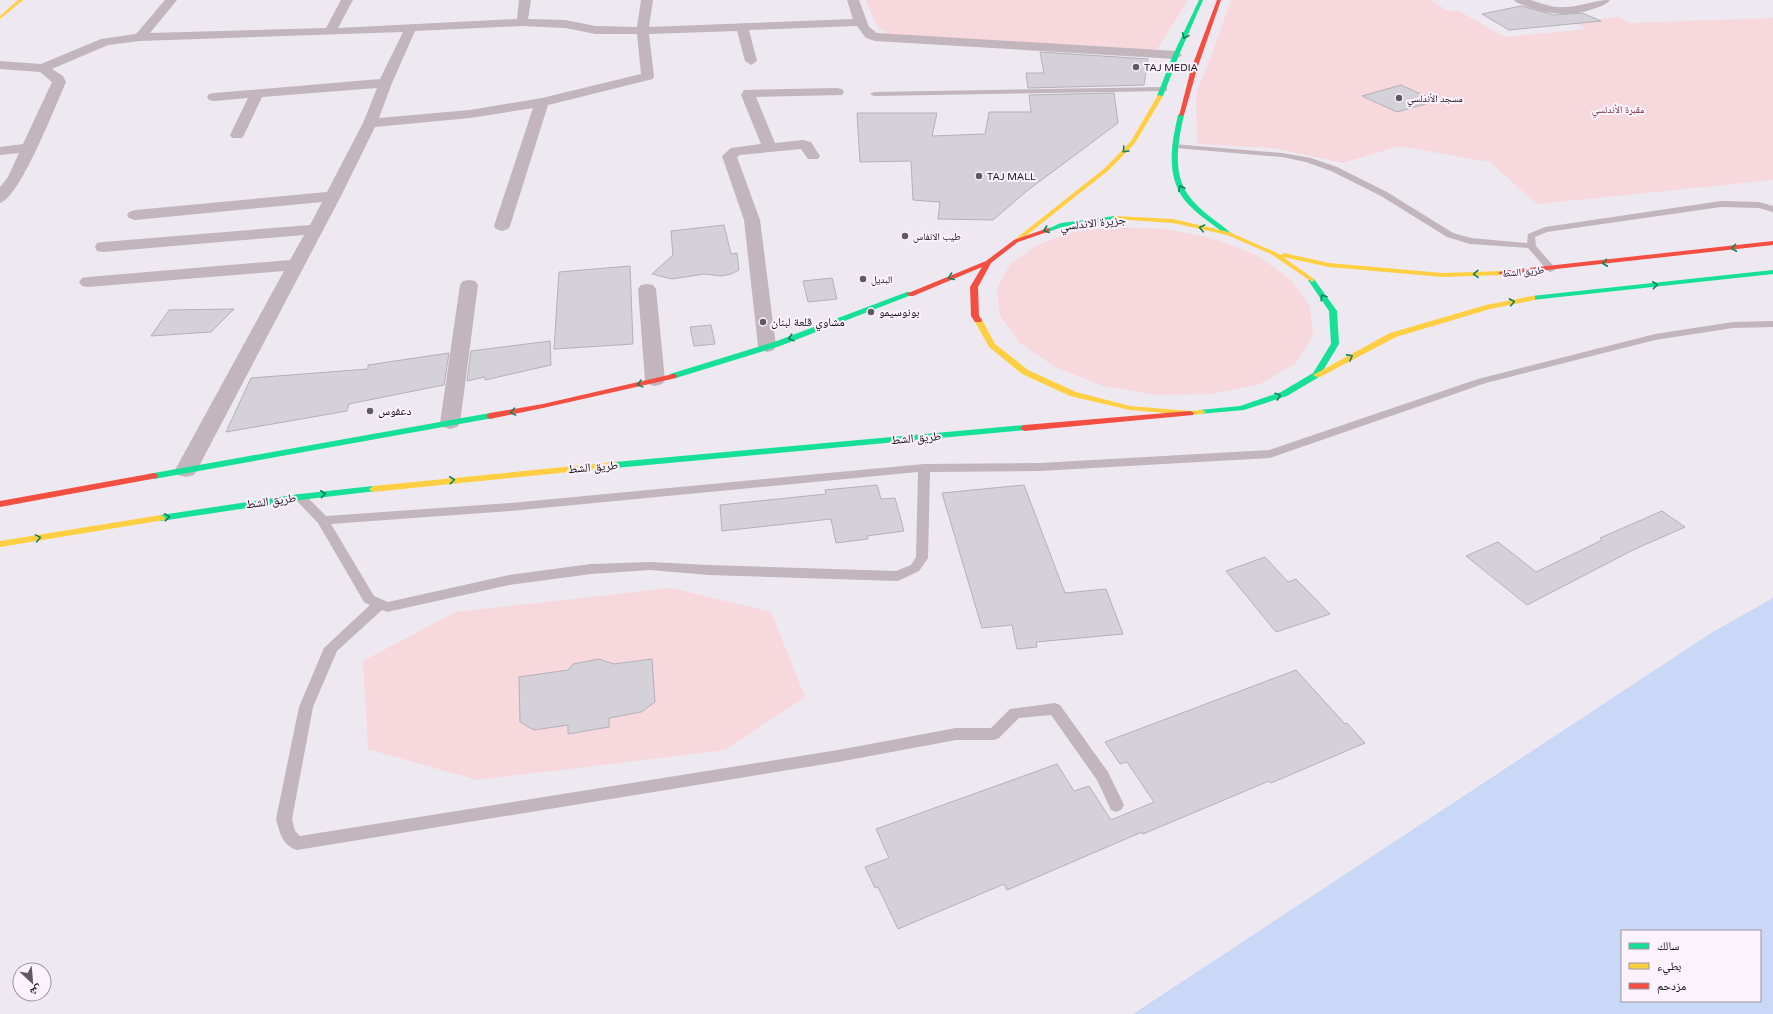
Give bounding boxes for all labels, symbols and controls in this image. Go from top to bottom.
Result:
one-way arrow [1182,31,1190,39]
marker: TAJ MEDIA [1131,62,1141,72]
place label: TAJ MEDIA [1144,62,1198,74]
marker: مسجد الأندلسي [1394,93,1404,103]
place label: مسجد الأندلسي [1407,93,1463,107]
park label: مقبرة الأندلسي [1592,104,1645,118]
one-way arrow [1122,145,1130,153]
marker: TAJ MALL [974,171,984,181]
place label: TAJ MALL [987,171,1036,183]
one-way arrow [1178,185,1186,192]
street label: جزيرة الاندلسي [1059,213,1127,236]
one-way arrow [1199,224,1205,232]
one-way arrow [1042,225,1049,234]
marker: طيب الانفاس [900,231,910,241]
place label: طيب الانفاس [913,231,961,243]
one-way arrow [1731,243,1737,252]
one-way arrow [1602,258,1608,267]
street label: طريق الشط [1502,264,1545,280]
one-way arrow [1473,270,1479,278]
one-way arrow [948,273,955,281]
marker: البديل [858,274,868,284]
place label: البديل [871,274,893,286]
one-way arrow [1652,281,1658,290]
one-way arrow [1321,294,1328,301]
one-way arrow [1509,298,1515,307]
place label: بونوسيمو [879,305,920,319]
marker: بونوسيمو [866,307,876,317]
place label: مشاوي قلعة لبنان [771,315,845,332]
marker: مشاوي قلعة لبنان [758,317,768,327]
one-way arrow [787,334,794,342]
one-way arrow [1346,354,1353,362]
one-way arrow [637,380,643,388]
one-way arrow [1274,392,1281,401]
place label: دعفوس [378,404,411,418]
marker: دعفوس [365,406,375,416]
one-way arrow [510,407,516,416]
street label: طريق الشط [890,429,942,447]
street label: طريق الشط [567,458,619,476]
one-way arrow [449,476,455,485]
one-way arrow [320,490,326,499]
street label: طريق الشط [245,491,297,512]
one-way arrow [164,513,170,522]
one-way arrow [35,534,42,543]
legend [1621,930,1761,1002]
text: سالك [1657,939,1679,953]
text: بطيء [1657,959,1681,976]
north arrow [12,962,52,1002]
text: مزدحم [1657,979,1686,994]
text: ش [27,981,44,999]

